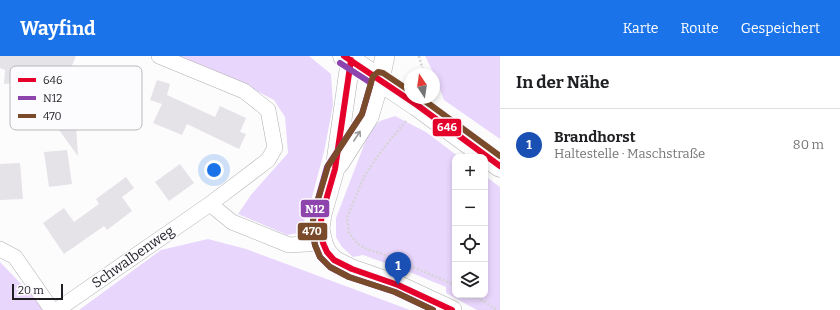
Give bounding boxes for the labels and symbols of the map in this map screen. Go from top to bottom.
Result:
legend [10,66,142,130]
north arrow [404,68,440,104]
text: 646 [43,74,62,87]
text: N12 [43,92,62,105]
text: 470 [43,110,62,123]
line badge: 646 [432,118,462,137]
text: 646 [437,121,457,134]
one-way arrow [353,131,361,142]
your location [204,160,224,180]
line badge: N12 [300,199,330,218]
text: N12 [305,203,325,216]
street label: Schwalbenweg [88,222,178,292]
line badge: 470 [297,222,328,241]
text: 470 [302,225,322,238]
pin: 1 [385,252,411,285]
scale bar [12,282,63,301]

